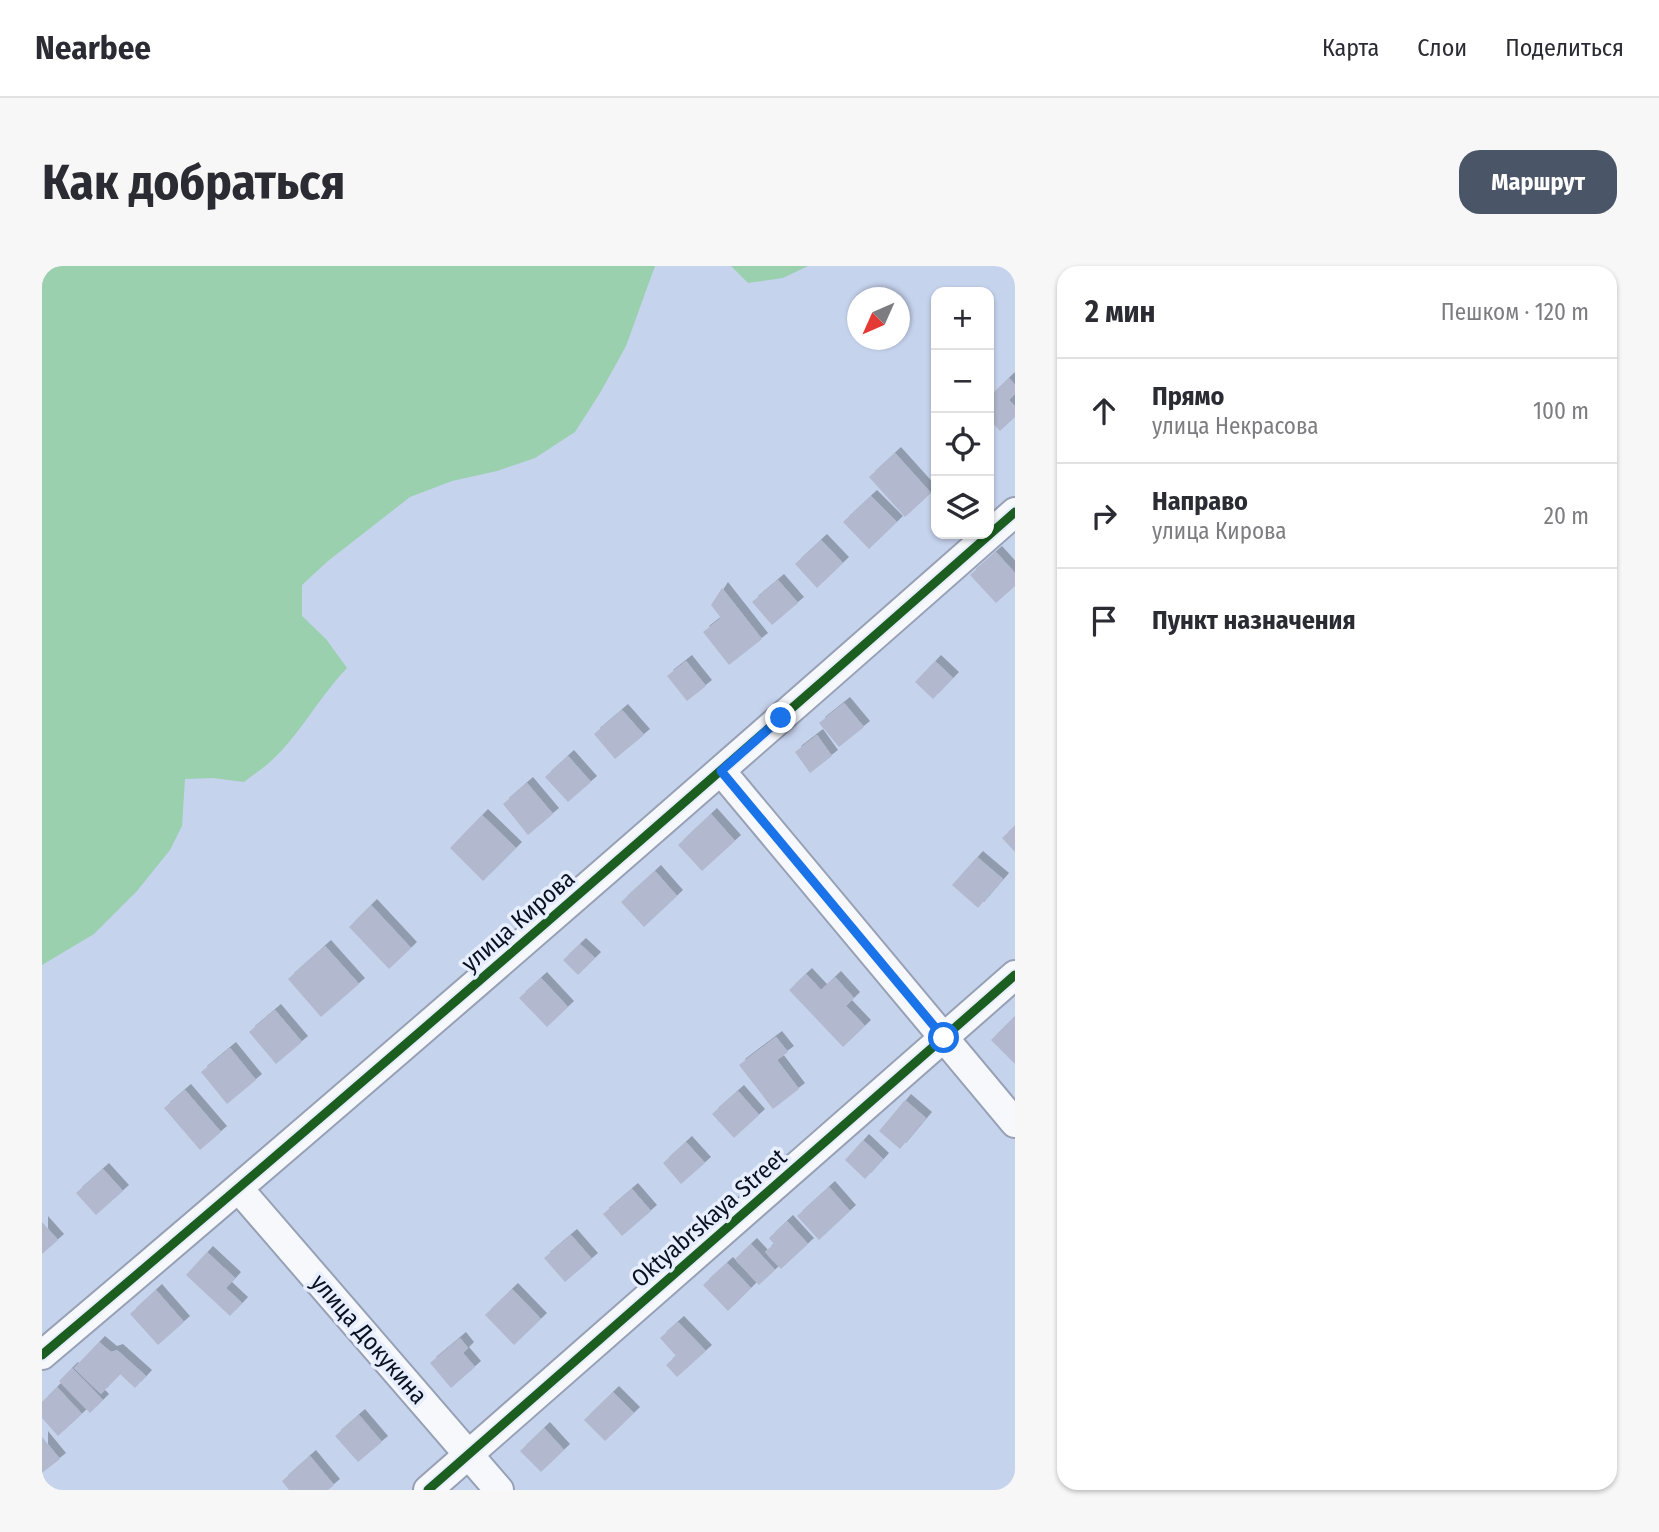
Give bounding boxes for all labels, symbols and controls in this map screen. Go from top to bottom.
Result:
text: Nearbee [35,28,151,68]
text: Карта [1322,34,1379,62]
text: Слои [1417,34,1467,62]
text: Поделиться [1505,34,1624,62]
button: Маршрут [1459,150,1617,214]
text: Как добраться [42,153,345,212]
north arrow [847,287,910,350]
map controls [931,287,994,539]
button: + [931,287,994,350]
text: 2 мин [1085,294,1156,330]
text: Пешком · 120 m [1441,298,1589,326]
button: − [931,350,994,413]
text: Прямо [1152,381,1224,412]
icon: ahead [1085,392,1123,430]
text: 100 m [1533,397,1589,425]
text: улица Некрасова [1152,412,1319,440]
button: locate [931,413,994,476]
button: layers [931,476,994,539]
text: Направо [1152,486,1248,517]
icon: right [1085,497,1123,535]
text: 20 m [1544,502,1589,530]
text: улица Кирова [1152,517,1287,545]
icon: arrive [1085,602,1123,640]
text: Пункт назначения [1152,605,1356,636]
route end [765,702,796,733]
street label: улица Кирова [456,864,580,978]
route start [928,1022,959,1053]
street label: Oktyabrskaya Street [626,1143,792,1293]
street label: улица Докукина [305,1269,433,1409]

